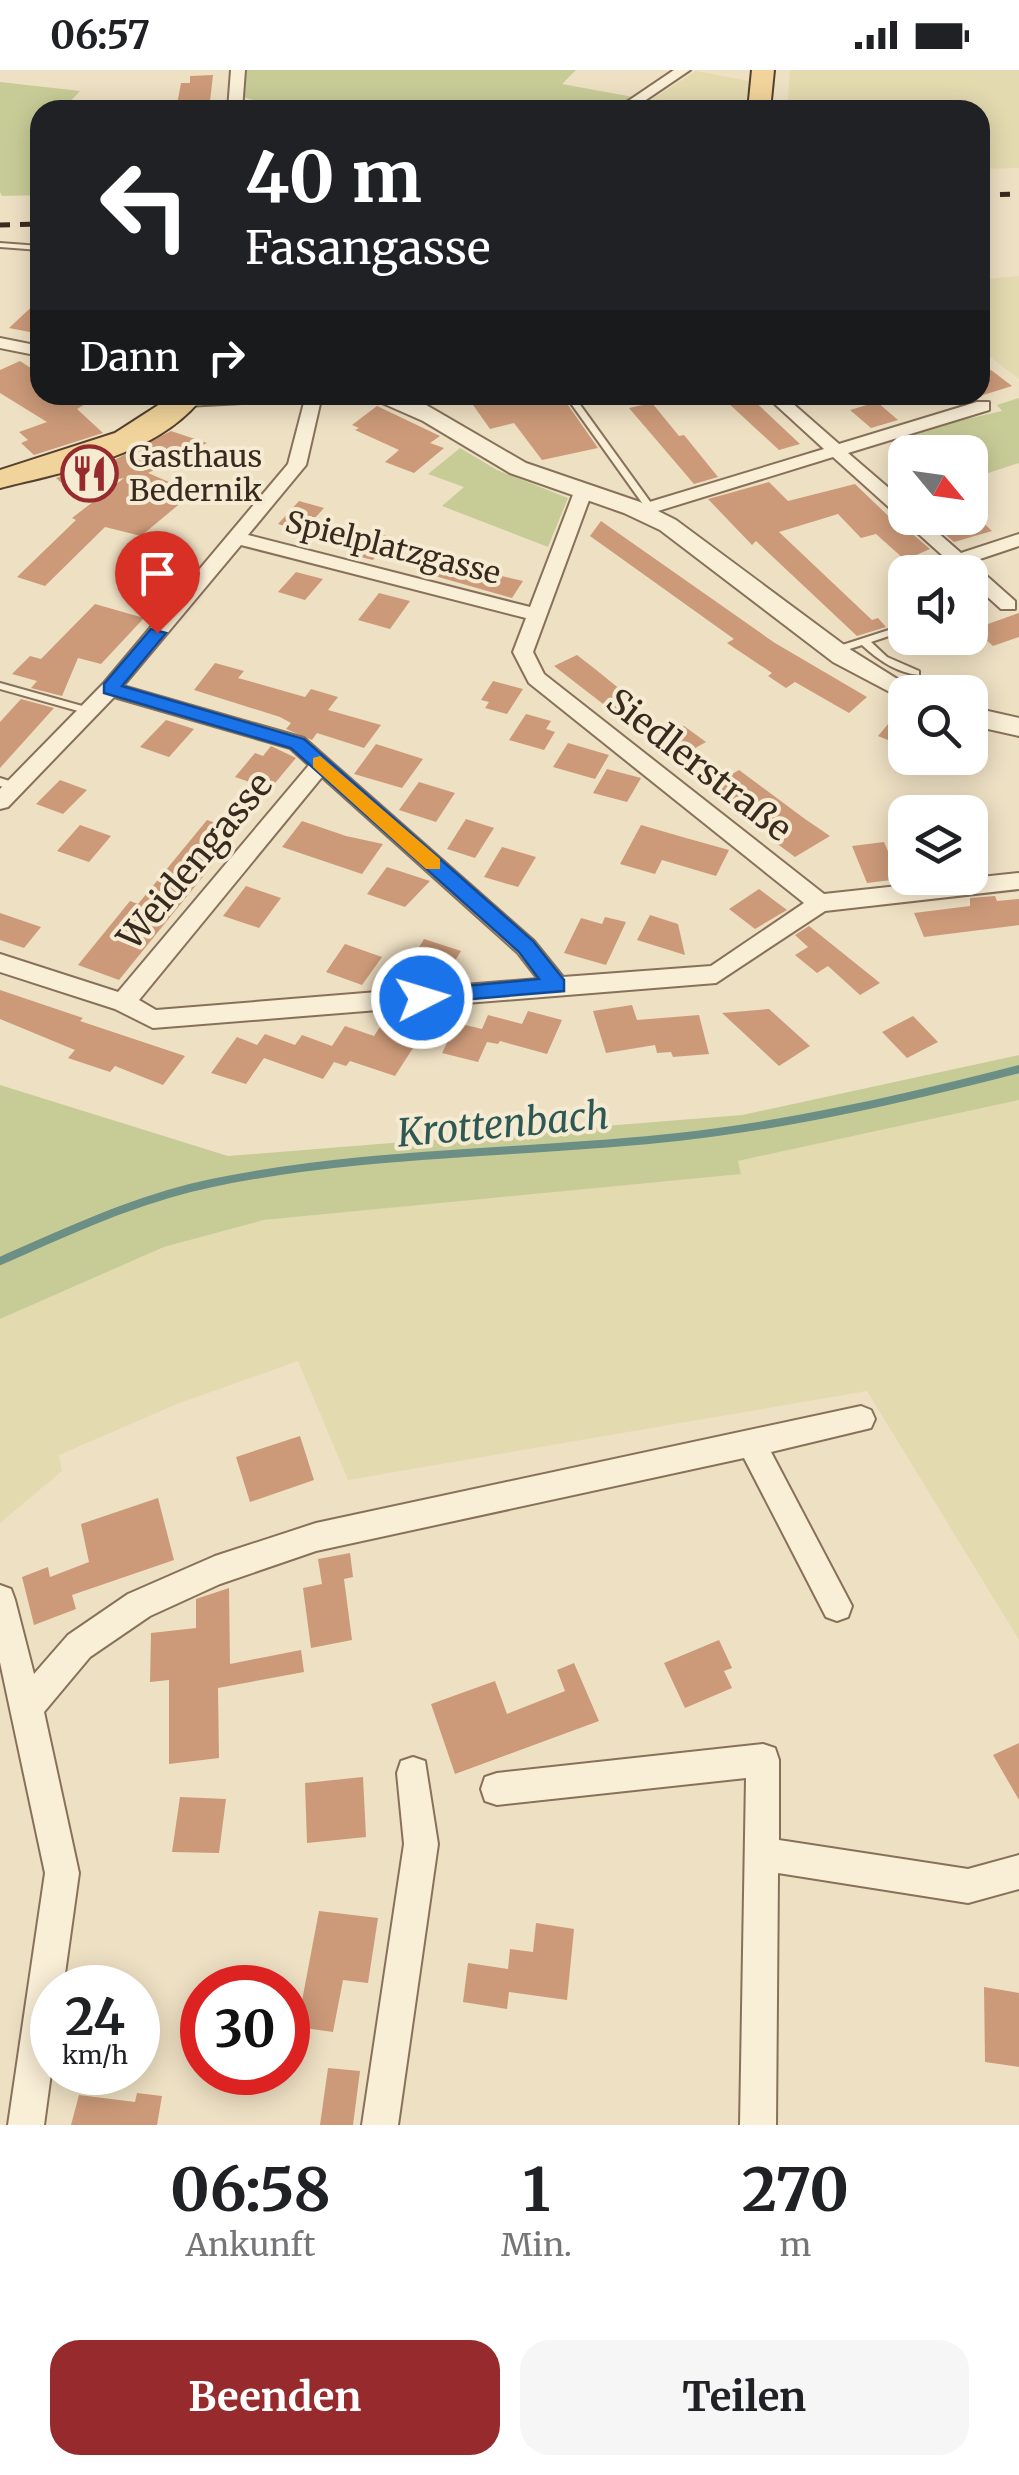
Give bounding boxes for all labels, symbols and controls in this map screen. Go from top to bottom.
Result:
text: 06:57 [50,12,150,59]
text: 40 m [245,133,422,221]
icon: left [80,140,210,270]
text: Fasangasse [245,220,490,276]
icon: right [199,330,254,385]
text: Dann [80,334,179,381]
north arrow [888,435,988,535]
map controls [888,435,988,895]
place label: Gasthaus Bedernik [129,437,262,509]
restaurant icon: Gasthaus Bedernik [60,443,120,503]
street label: Spielplatzgasse [281,502,505,592]
pin [115,531,200,634]
icon: arrive [130,546,185,601]
button: sound [888,555,988,655]
button: search [888,675,988,775]
street label: Siedlerstraße [598,679,800,851]
street label: Weidengasse [107,763,282,959]
button: layers [888,795,988,895]
position arrow [370,946,474,1050]
water label: Krottenbach [394,1091,611,1157]
speed limit sign: 30 [180,1965,310,2095]
text: 24 [65,1986,125,2049]
text: km/h [62,2039,128,2071]
text: 06:58 [170,2152,331,2227]
text: 1 [522,2152,550,2227]
text: 270 [742,2152,849,2227]
text: Ankunft [185,2225,315,2265]
text: Min. [501,2225,572,2265]
text: m [780,2225,811,2265]
button: Beenden [50,2340,500,2455]
button: Teilen [520,2340,969,2455]

